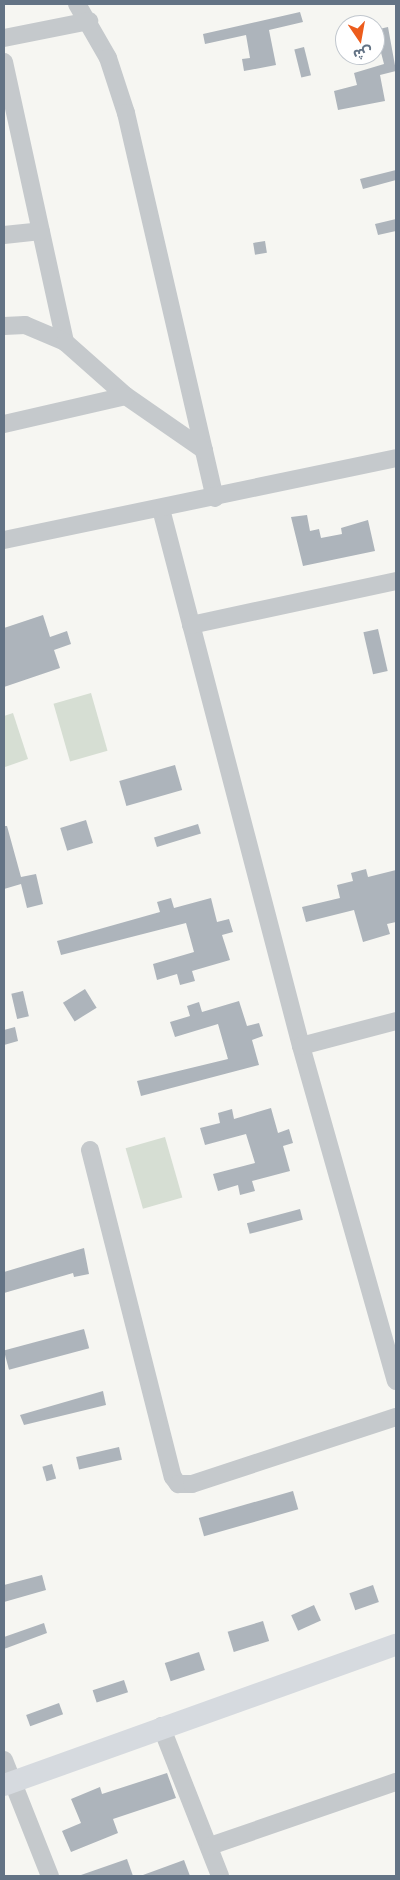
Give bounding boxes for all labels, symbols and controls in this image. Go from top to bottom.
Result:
north arrow [335,15,385,65]
text: ش [352,43,374,64]

